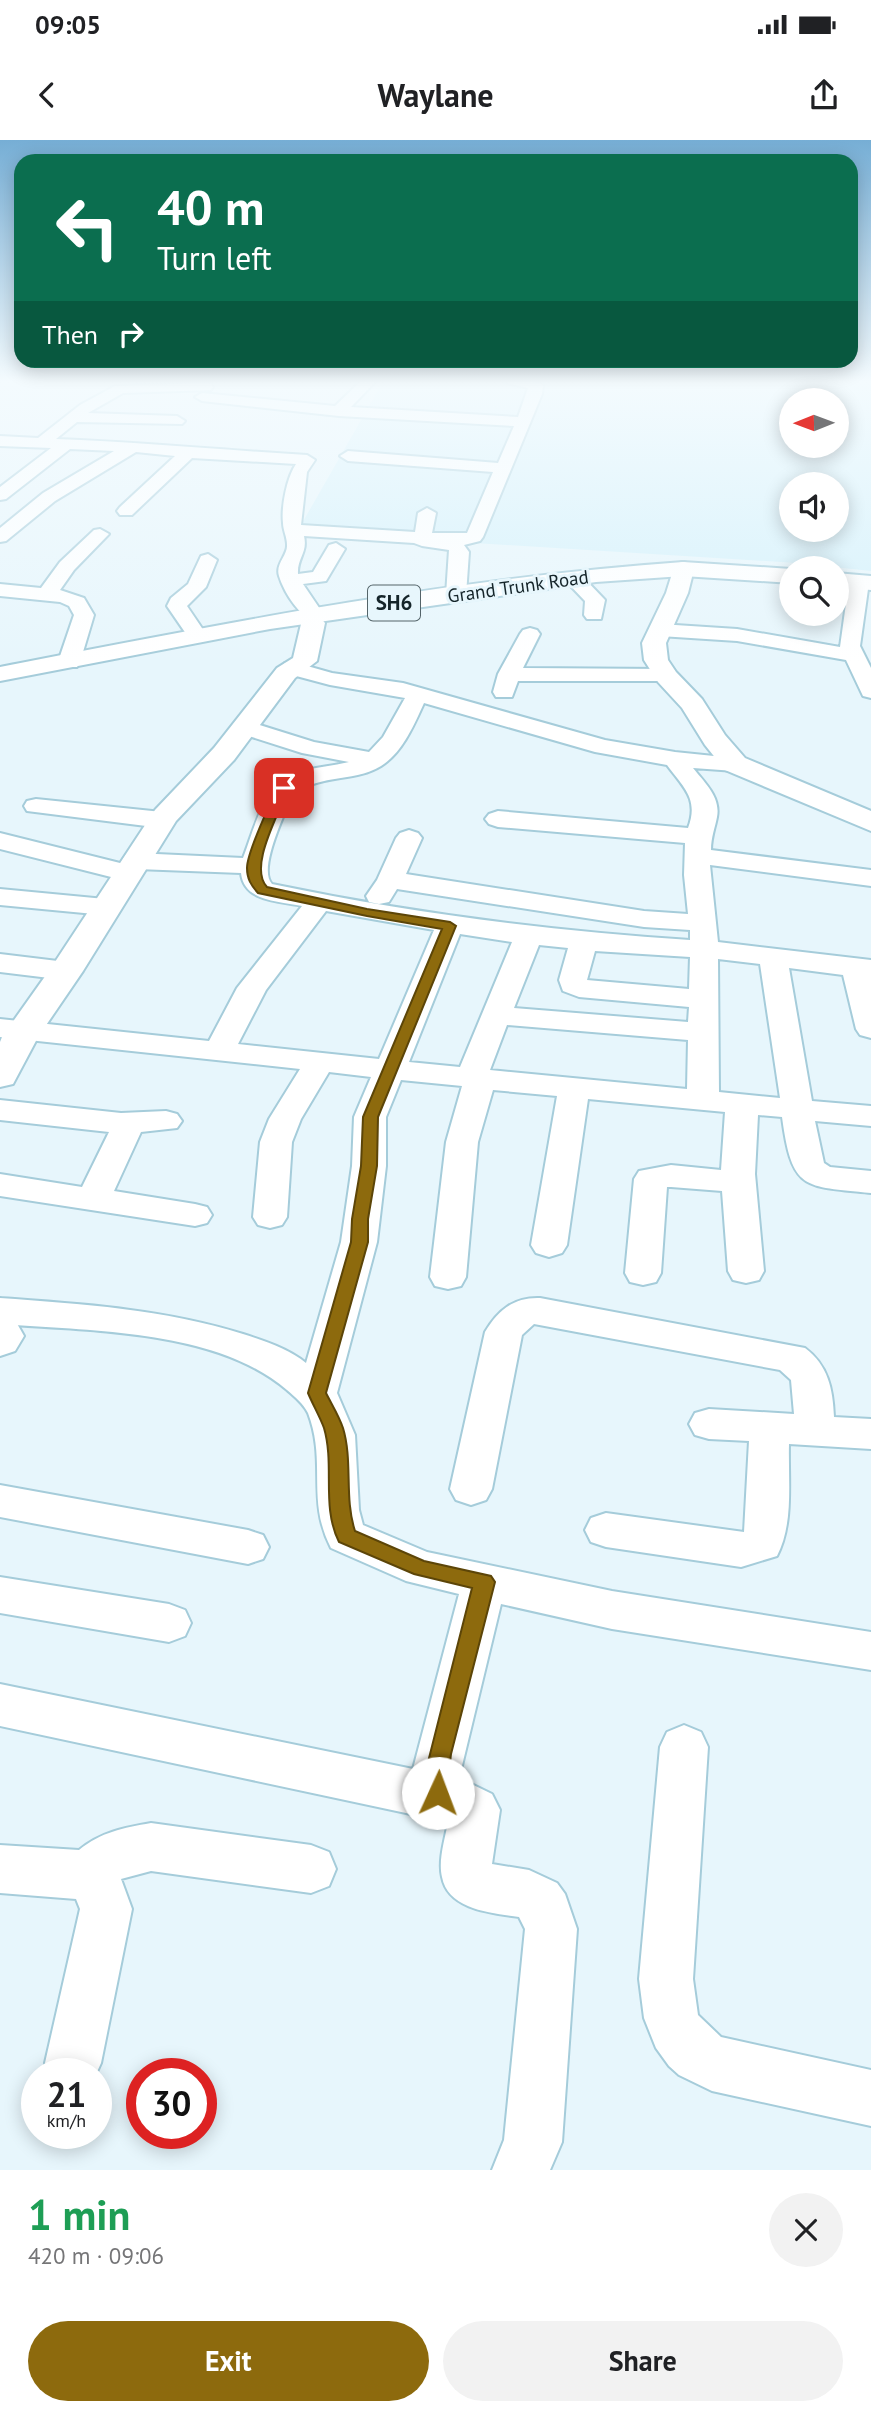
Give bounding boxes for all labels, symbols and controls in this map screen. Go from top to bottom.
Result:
text: 09:05 [35,8,101,41]
text: Waylane [377,74,494,116]
icon: back [28,76,66,114]
icon: share [805,76,843,114]
text: 40 m [157,175,264,239]
icon: left [42,182,133,273]
text: Turn left [157,237,272,279]
icon: right [112,315,150,353]
text: Then [42,318,98,351]
north arrow [779,388,849,458]
map controls [779,388,849,626]
button: sound [779,472,849,542]
button: search [779,556,849,626]
street label: Grand Trunk Road [446,564,590,608]
road number: SH6 [368,586,420,620]
pin [254,758,314,818]
icon: arrive [265,769,303,807]
position arrow [401,1756,475,1830]
speed limit sign: 30 [126,2058,217,2149]
text: 21 [47,2071,86,2117]
text: km/h [47,2109,86,2132]
text: 1 min [28,2187,130,2242]
button: close [769,2193,843,2267]
text: 420 m · 09:06 [28,2241,164,2270]
button: Exit [28,2321,429,2401]
button: Share [443,2321,843,2401]

